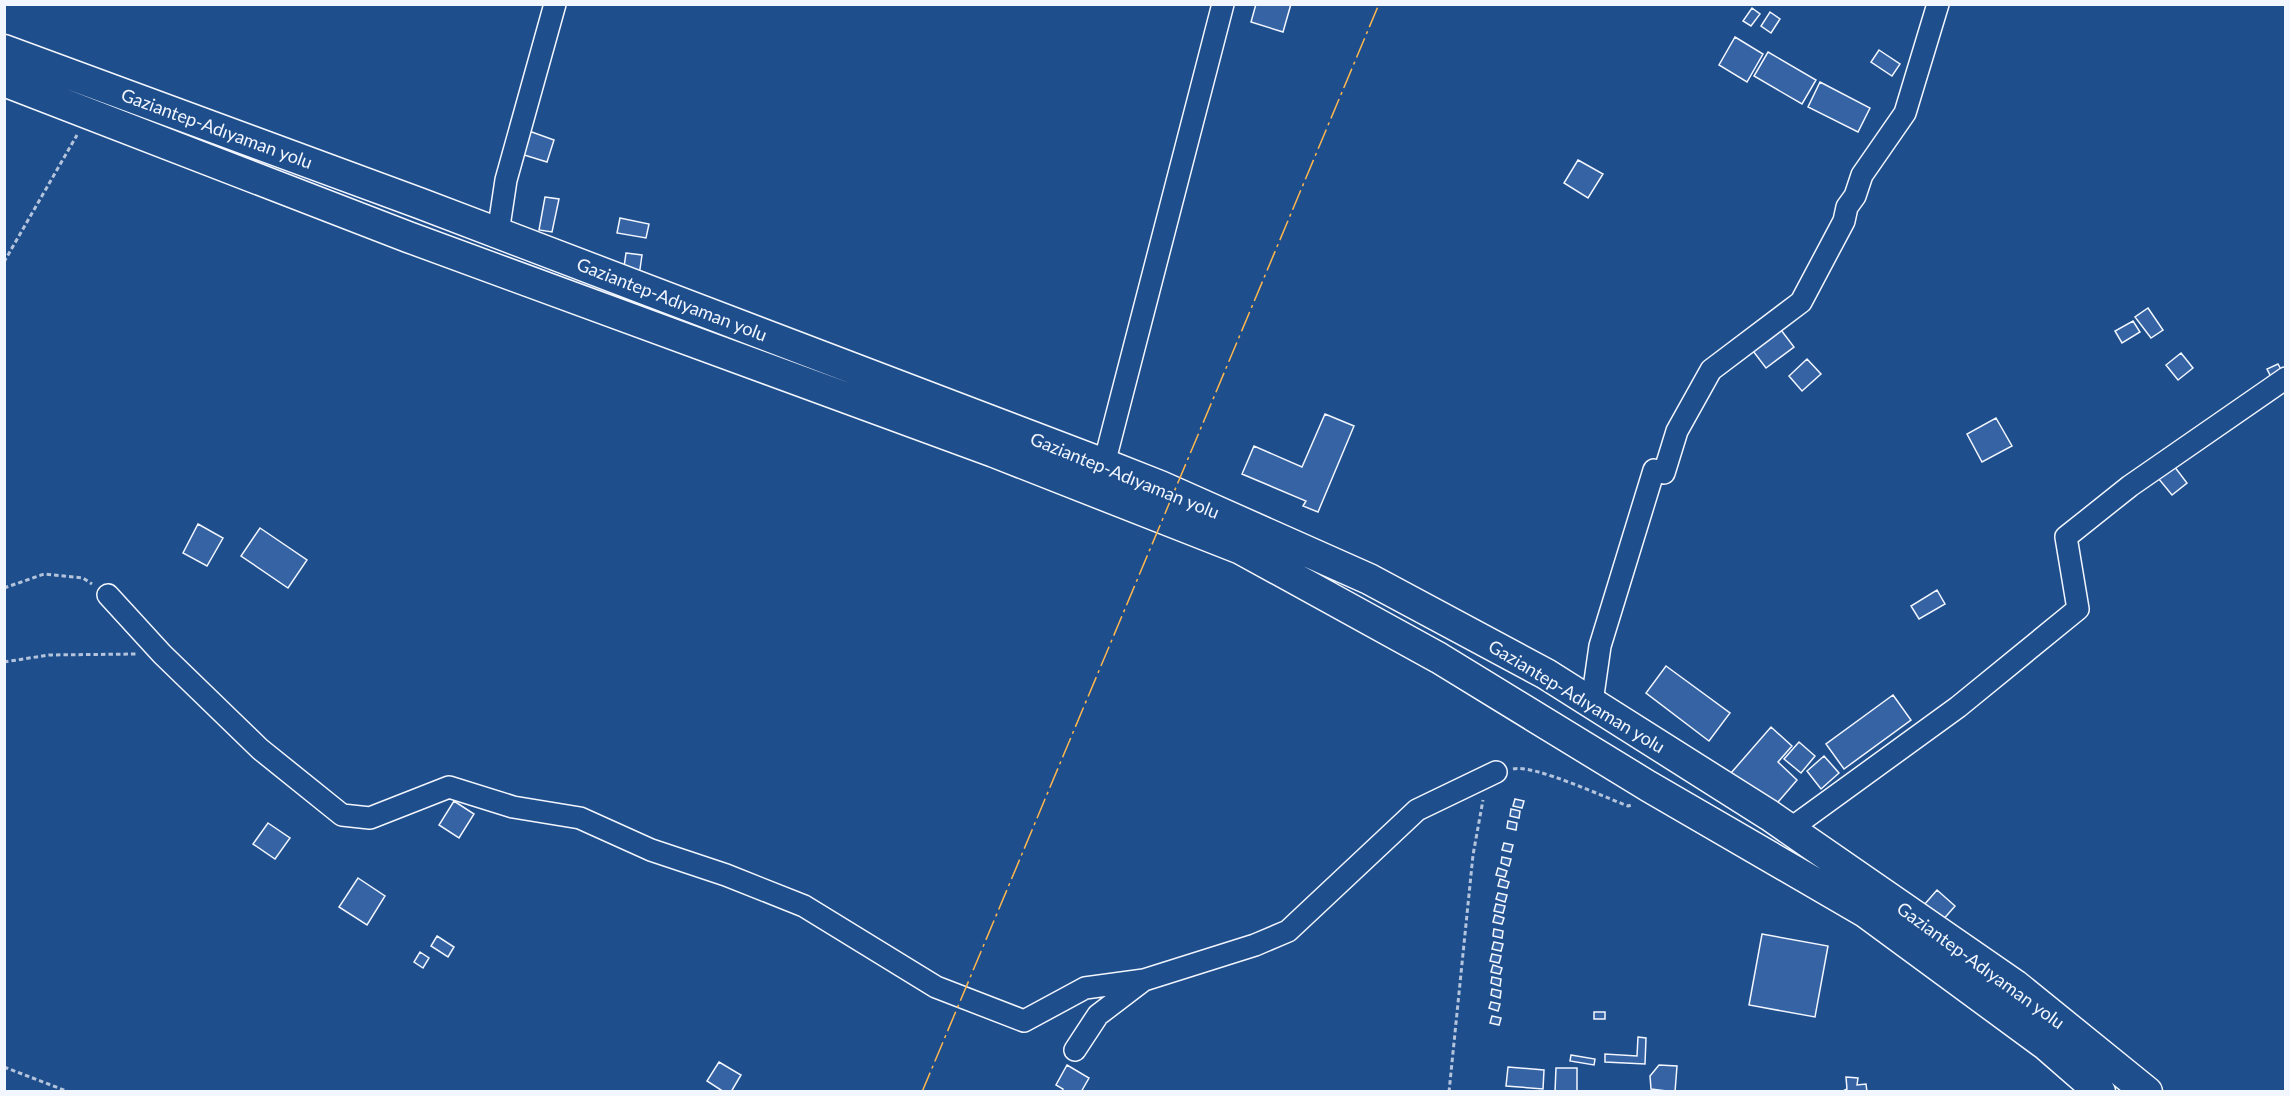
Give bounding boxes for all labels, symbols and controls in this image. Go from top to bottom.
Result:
street label: Gaziantep-Adıyaman yolu [118,83,316,173]
street label: Gaziantep-Adıyaman yolu [574,253,770,345]
street label: Gaziantep-Adıyaman yolu [1027,427,1223,523]
street label: Gaziantep-Adıyaman yolu [1485,635,1669,757]
street label: Gaziantep-Adıyaman yolu [1893,897,2069,1033]

